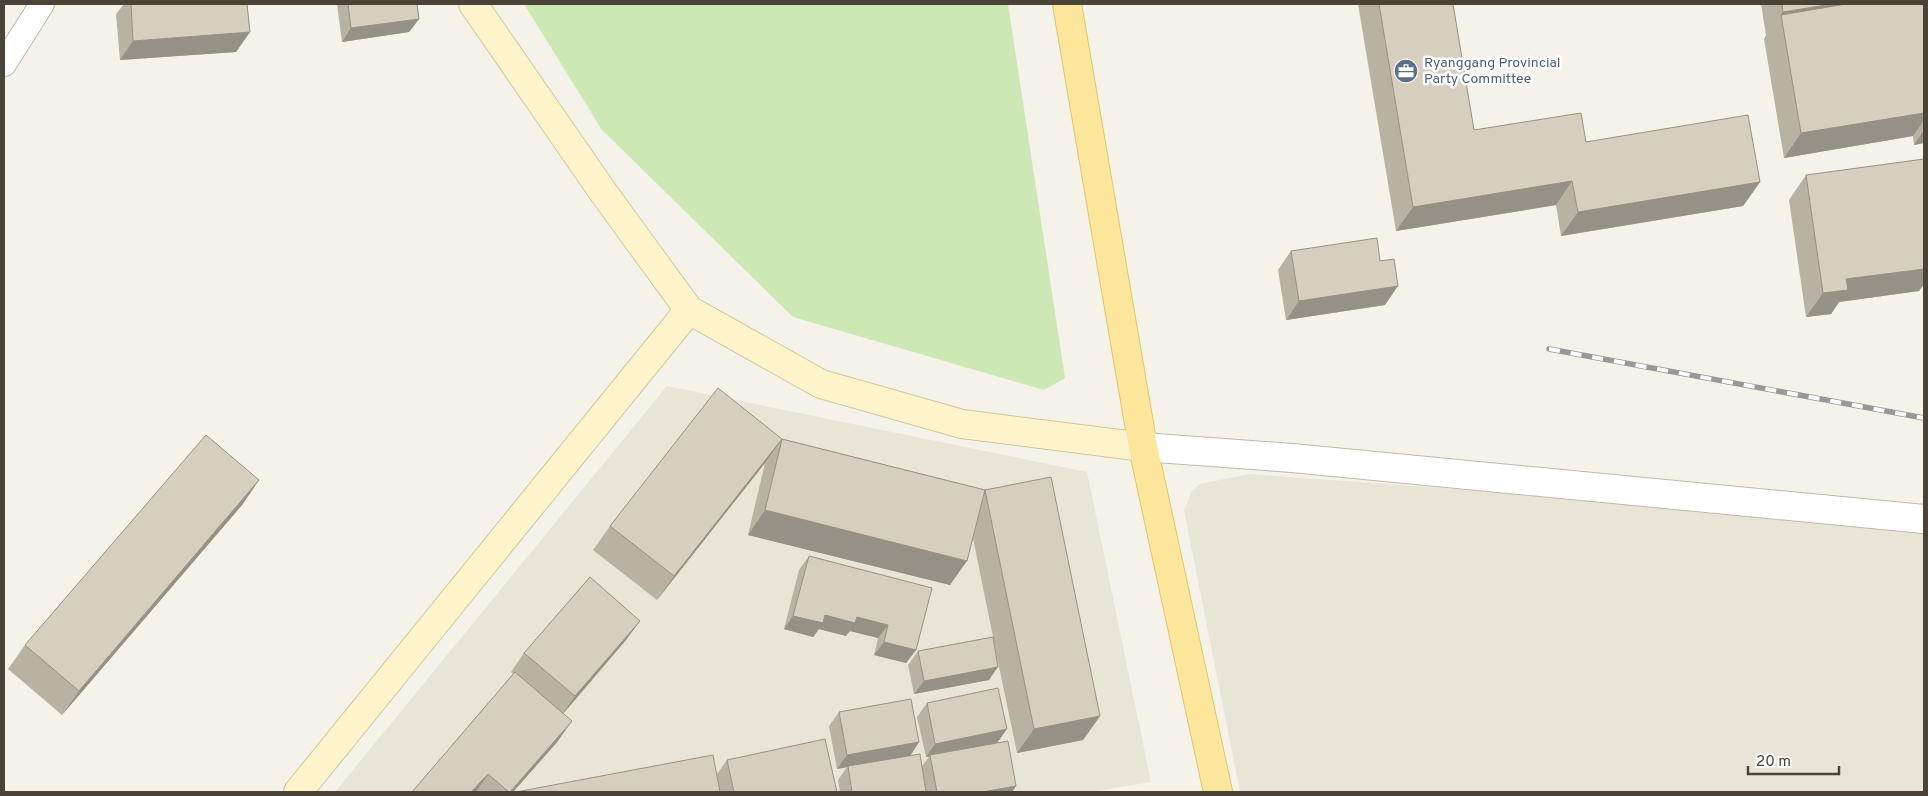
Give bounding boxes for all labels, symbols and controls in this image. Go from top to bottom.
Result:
place label: Ryanggang Provincial Party Committee [1424,55,1561,88]
office icon: Ryanggang Provincial Party Committee [1393,58,1419,84]
scale bar [1748,744,1839,776]
text: 20 m [1756,753,1791,772]

